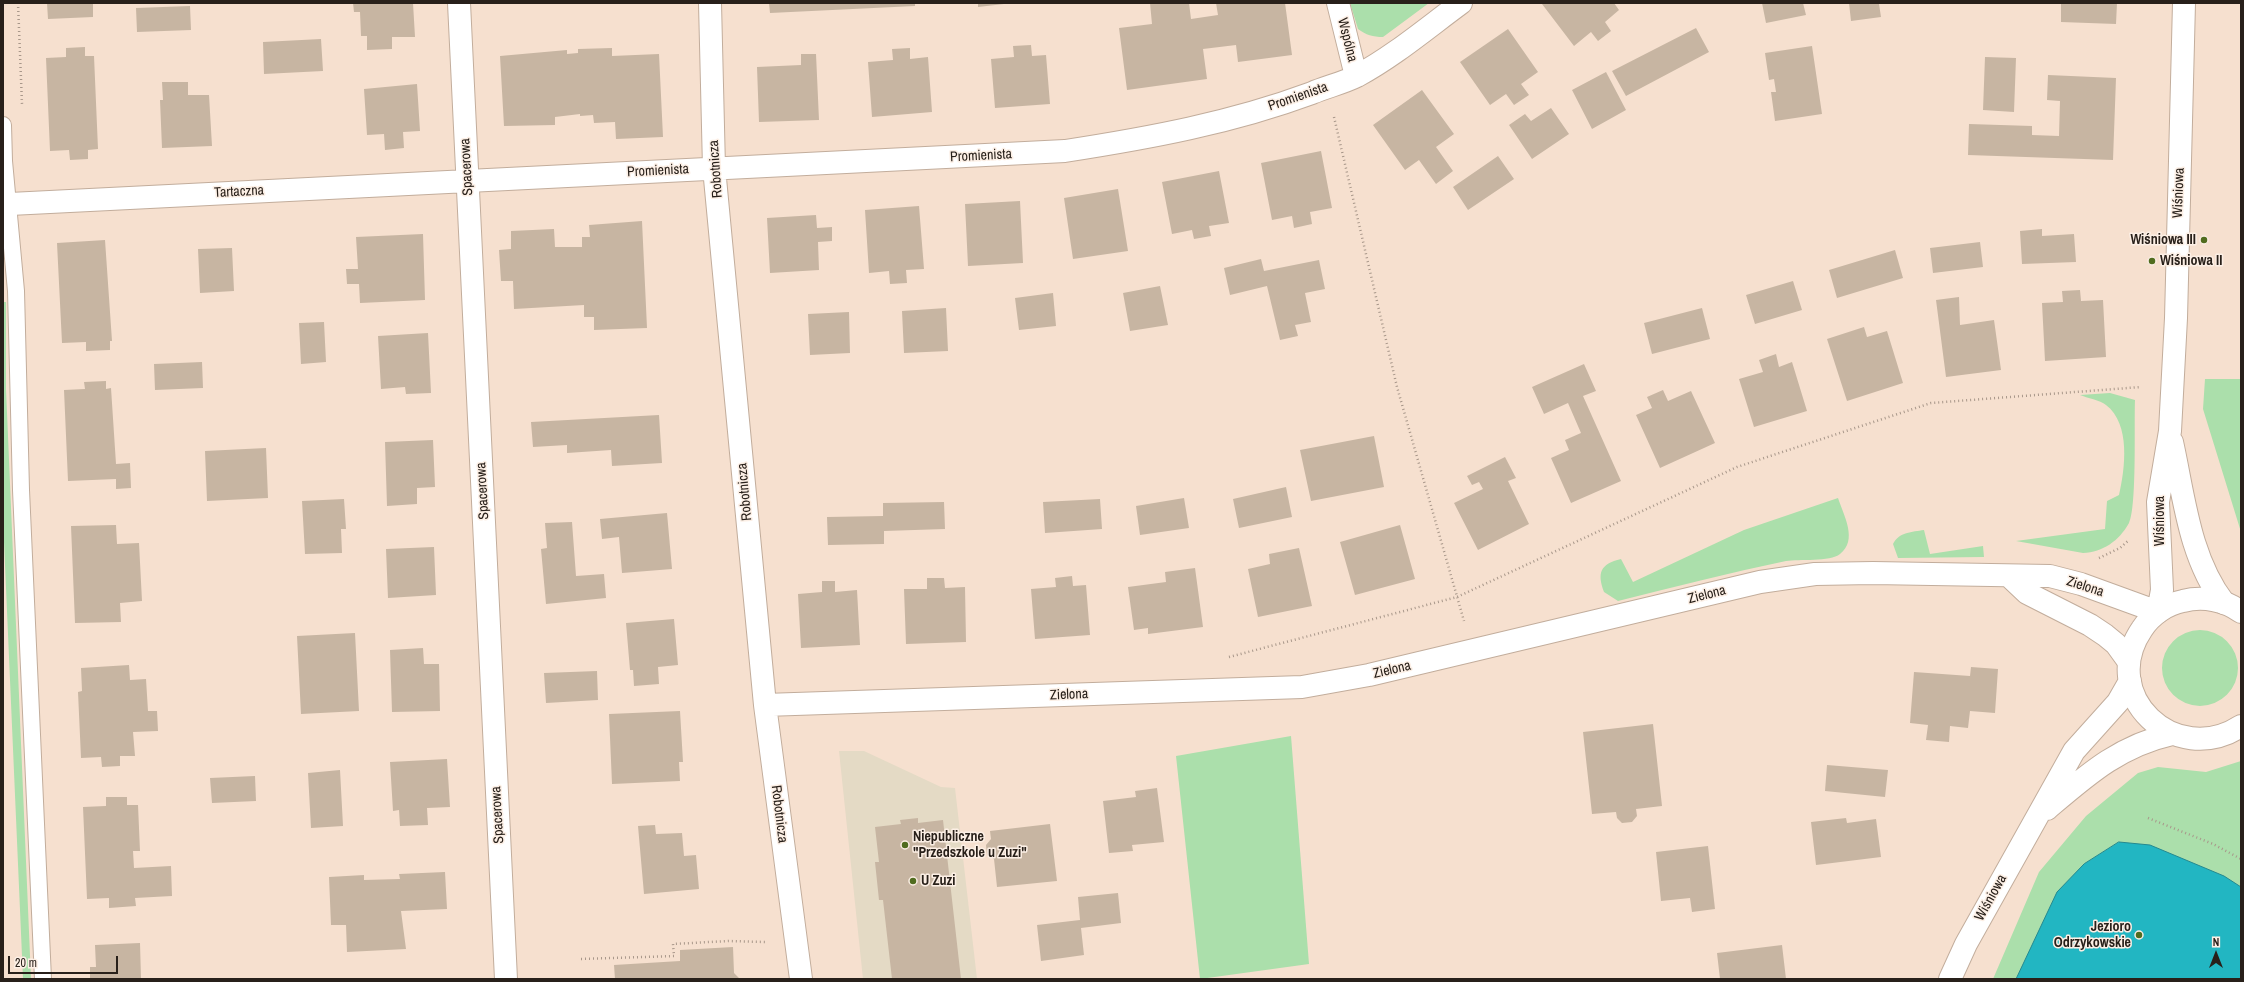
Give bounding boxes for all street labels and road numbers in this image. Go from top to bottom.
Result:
street label: Wspólna [1333,16,1361,64]
street label: Promienista [1266,79,1330,115]
street label: Spacerowa [457,138,477,196]
street label: Robotnicza [706,139,726,199]
street label: Promienista [950,146,1012,166]
street label: Promienista [627,161,689,181]
street label: Wiśniowa [2170,168,2188,218]
street label: Tartaczna [214,182,264,202]
street label: Spacerowa [473,462,493,520]
street label: Robotnicza [734,462,756,522]
street label: Wiśniowa [2152,496,2168,546]
street label: Zielona [2064,573,2106,601]
street label: Zielona [1686,582,1728,608]
street label: Zielona [1371,658,1413,682]
street label: Zielona [1050,686,1088,704]
street label: Robotnicza [767,784,791,844]
street label: Spacerowa [488,786,508,844]
street label: Wiśniowa [1971,872,2011,924]

